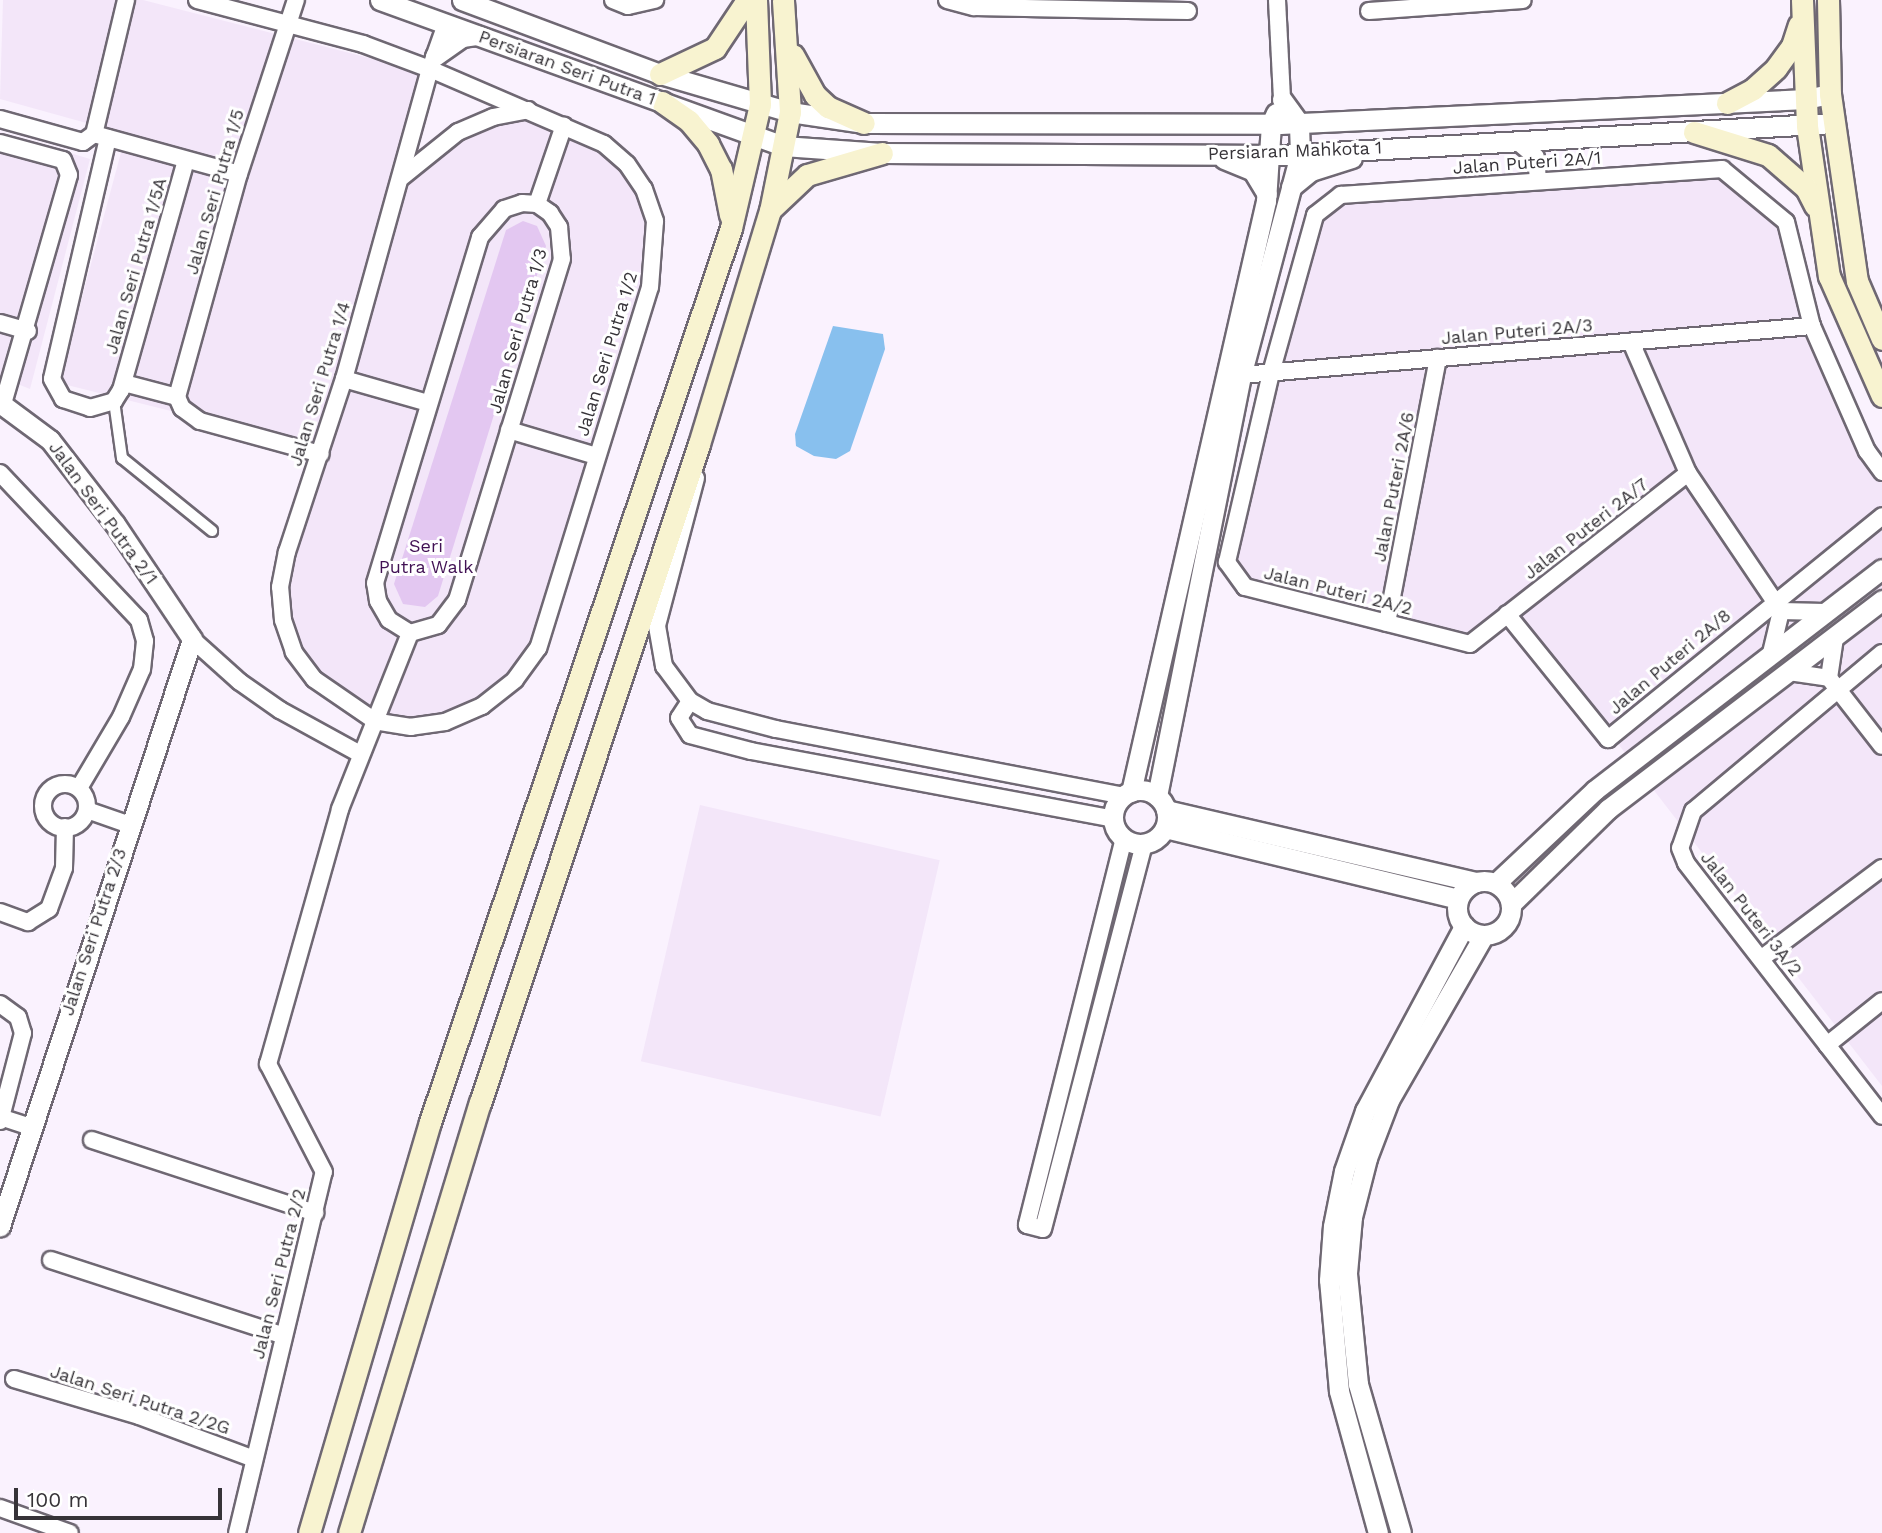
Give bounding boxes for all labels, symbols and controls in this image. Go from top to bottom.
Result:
street label: Persiaran Seri Putra 1 [475,26,659,110]
street label: Jalan Seri Putra 1/5 [181,107,249,277]
street label: Persiaran Mahkota 1 [1207,137,1383,165]
street label: Jalan Puteri 2A/1 [1452,147,1602,179]
street label: Jalan Seri Putra 1/5A [100,175,172,357]
street label: Jalan Seri Putra 1/3 [484,246,552,416]
street label: Jalan Seri Putra 1/2 [572,269,642,439]
street label: Jalan Seri Putra 1/4 [285,299,355,469]
street label: Jalan Puteri 2A/3 [1440,315,1594,349]
street label: Jalan Puteri 2A/6 [1369,410,1419,564]
street label: Jalan Seri Putra 2/1 [44,437,162,589]
street label: Jalan Puteri 2A/7 [1520,474,1652,584]
park label: Seri Putra Walk [378,536,474,578]
street label: Jalan Puteri 2A/2 [1262,562,1414,620]
street label: Jalan Puteri 2A/8 [1605,605,1735,719]
street label: Jalan Seri Putra 2/3 [57,845,131,1019]
street label: Jalan Puteri 3A/2 [1696,847,1806,981]
street label: Jalan Seri Putra 2/2 [247,1186,311,1362]
street label: Jalan Seri Putra 2/2G [47,1361,233,1439]
scale bar [18,1474,226,1518]
text: 100 m [27,1487,89,1512]

